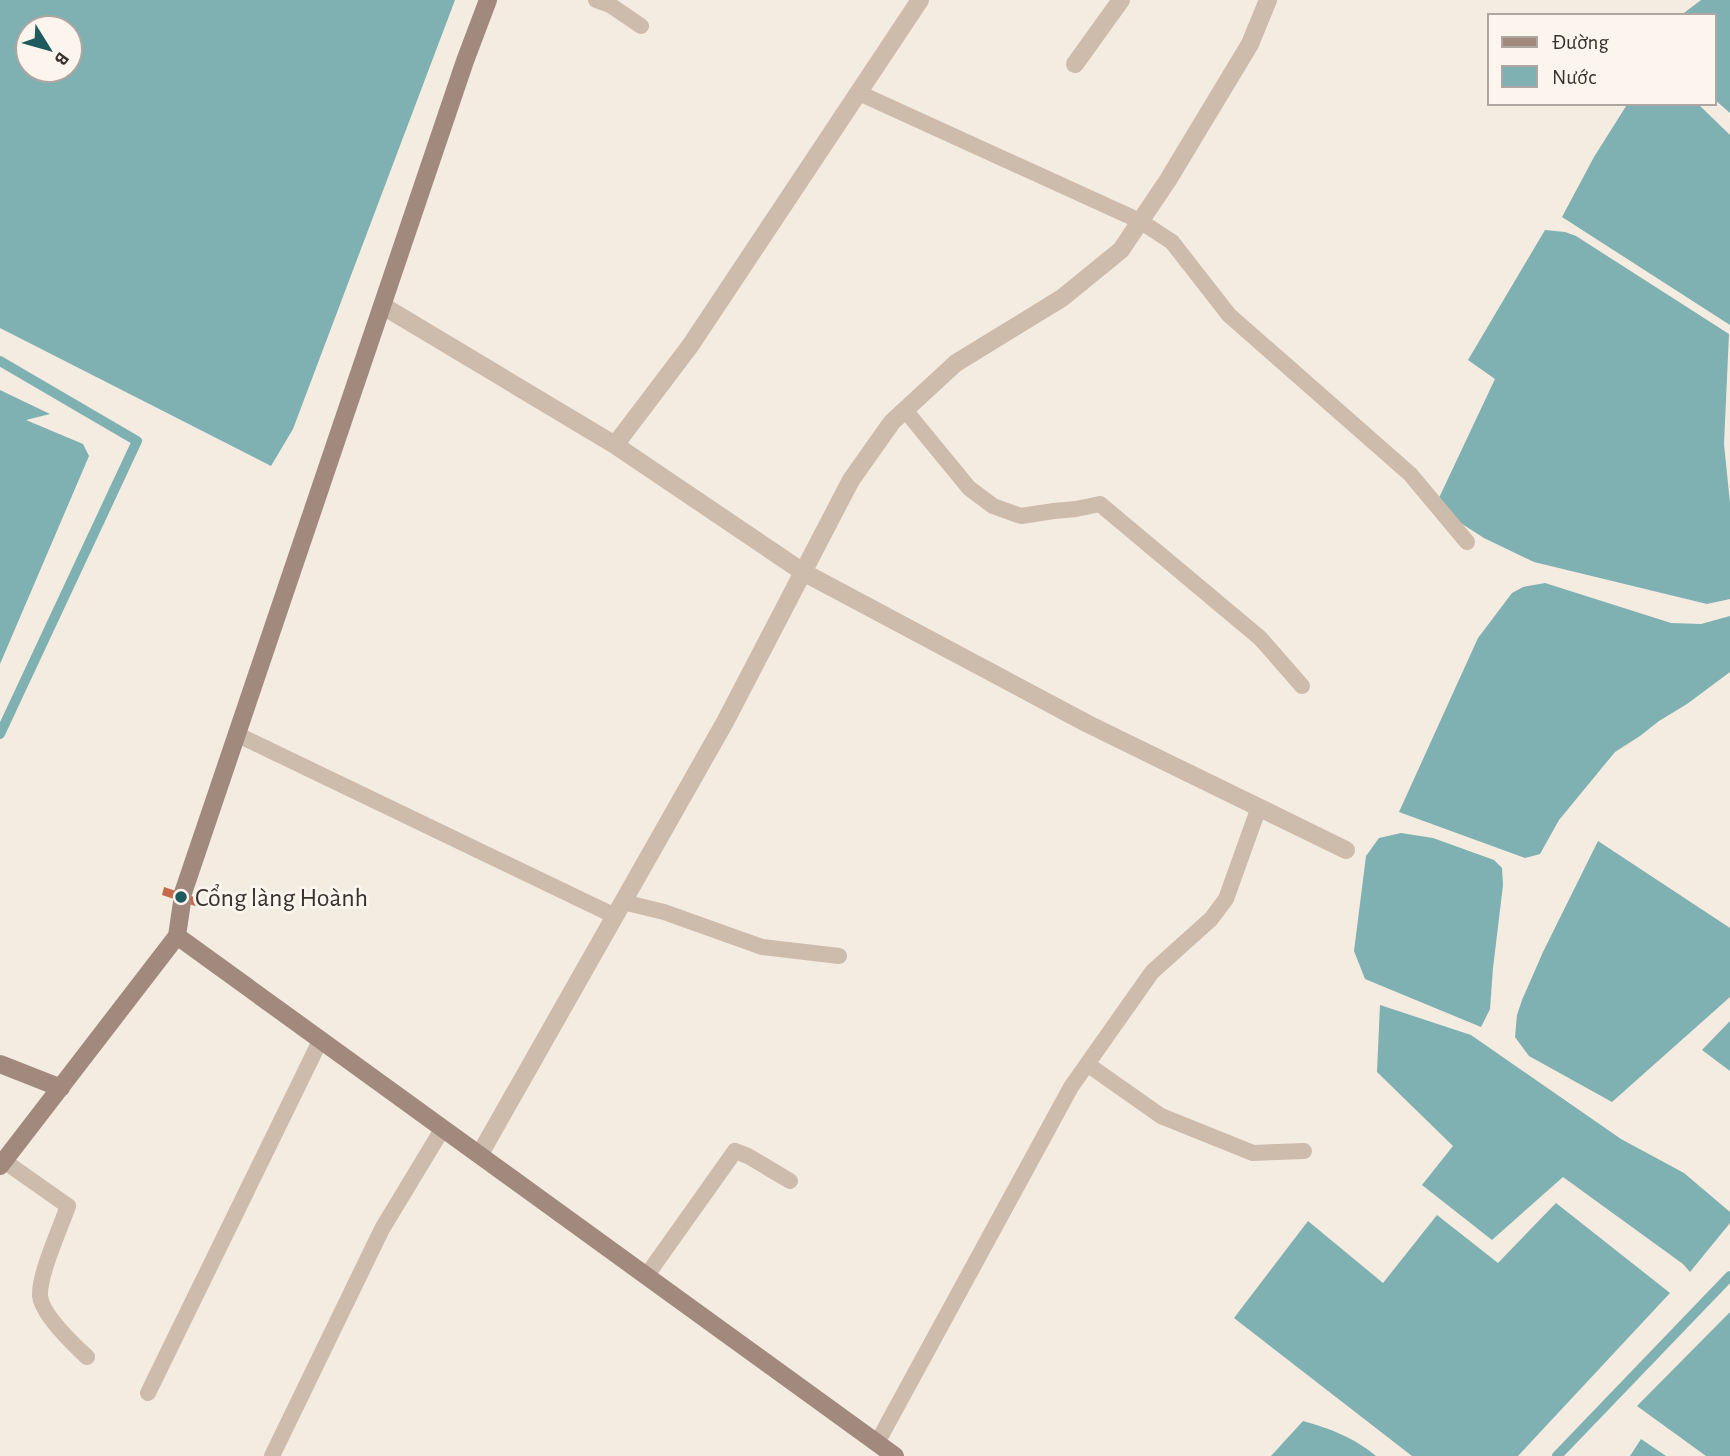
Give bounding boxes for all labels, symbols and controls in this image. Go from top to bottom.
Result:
north arrow [14,14,84,84]
legend [1488,14,1716,105]
text: Đường [1552,32,1609,53]
text: B [50,48,72,68]
text: Nước [1552,67,1596,88]
place label: Cổng làng Hoành [195,884,368,911]
marker: Cổng làng Hoành [173,889,189,905]

